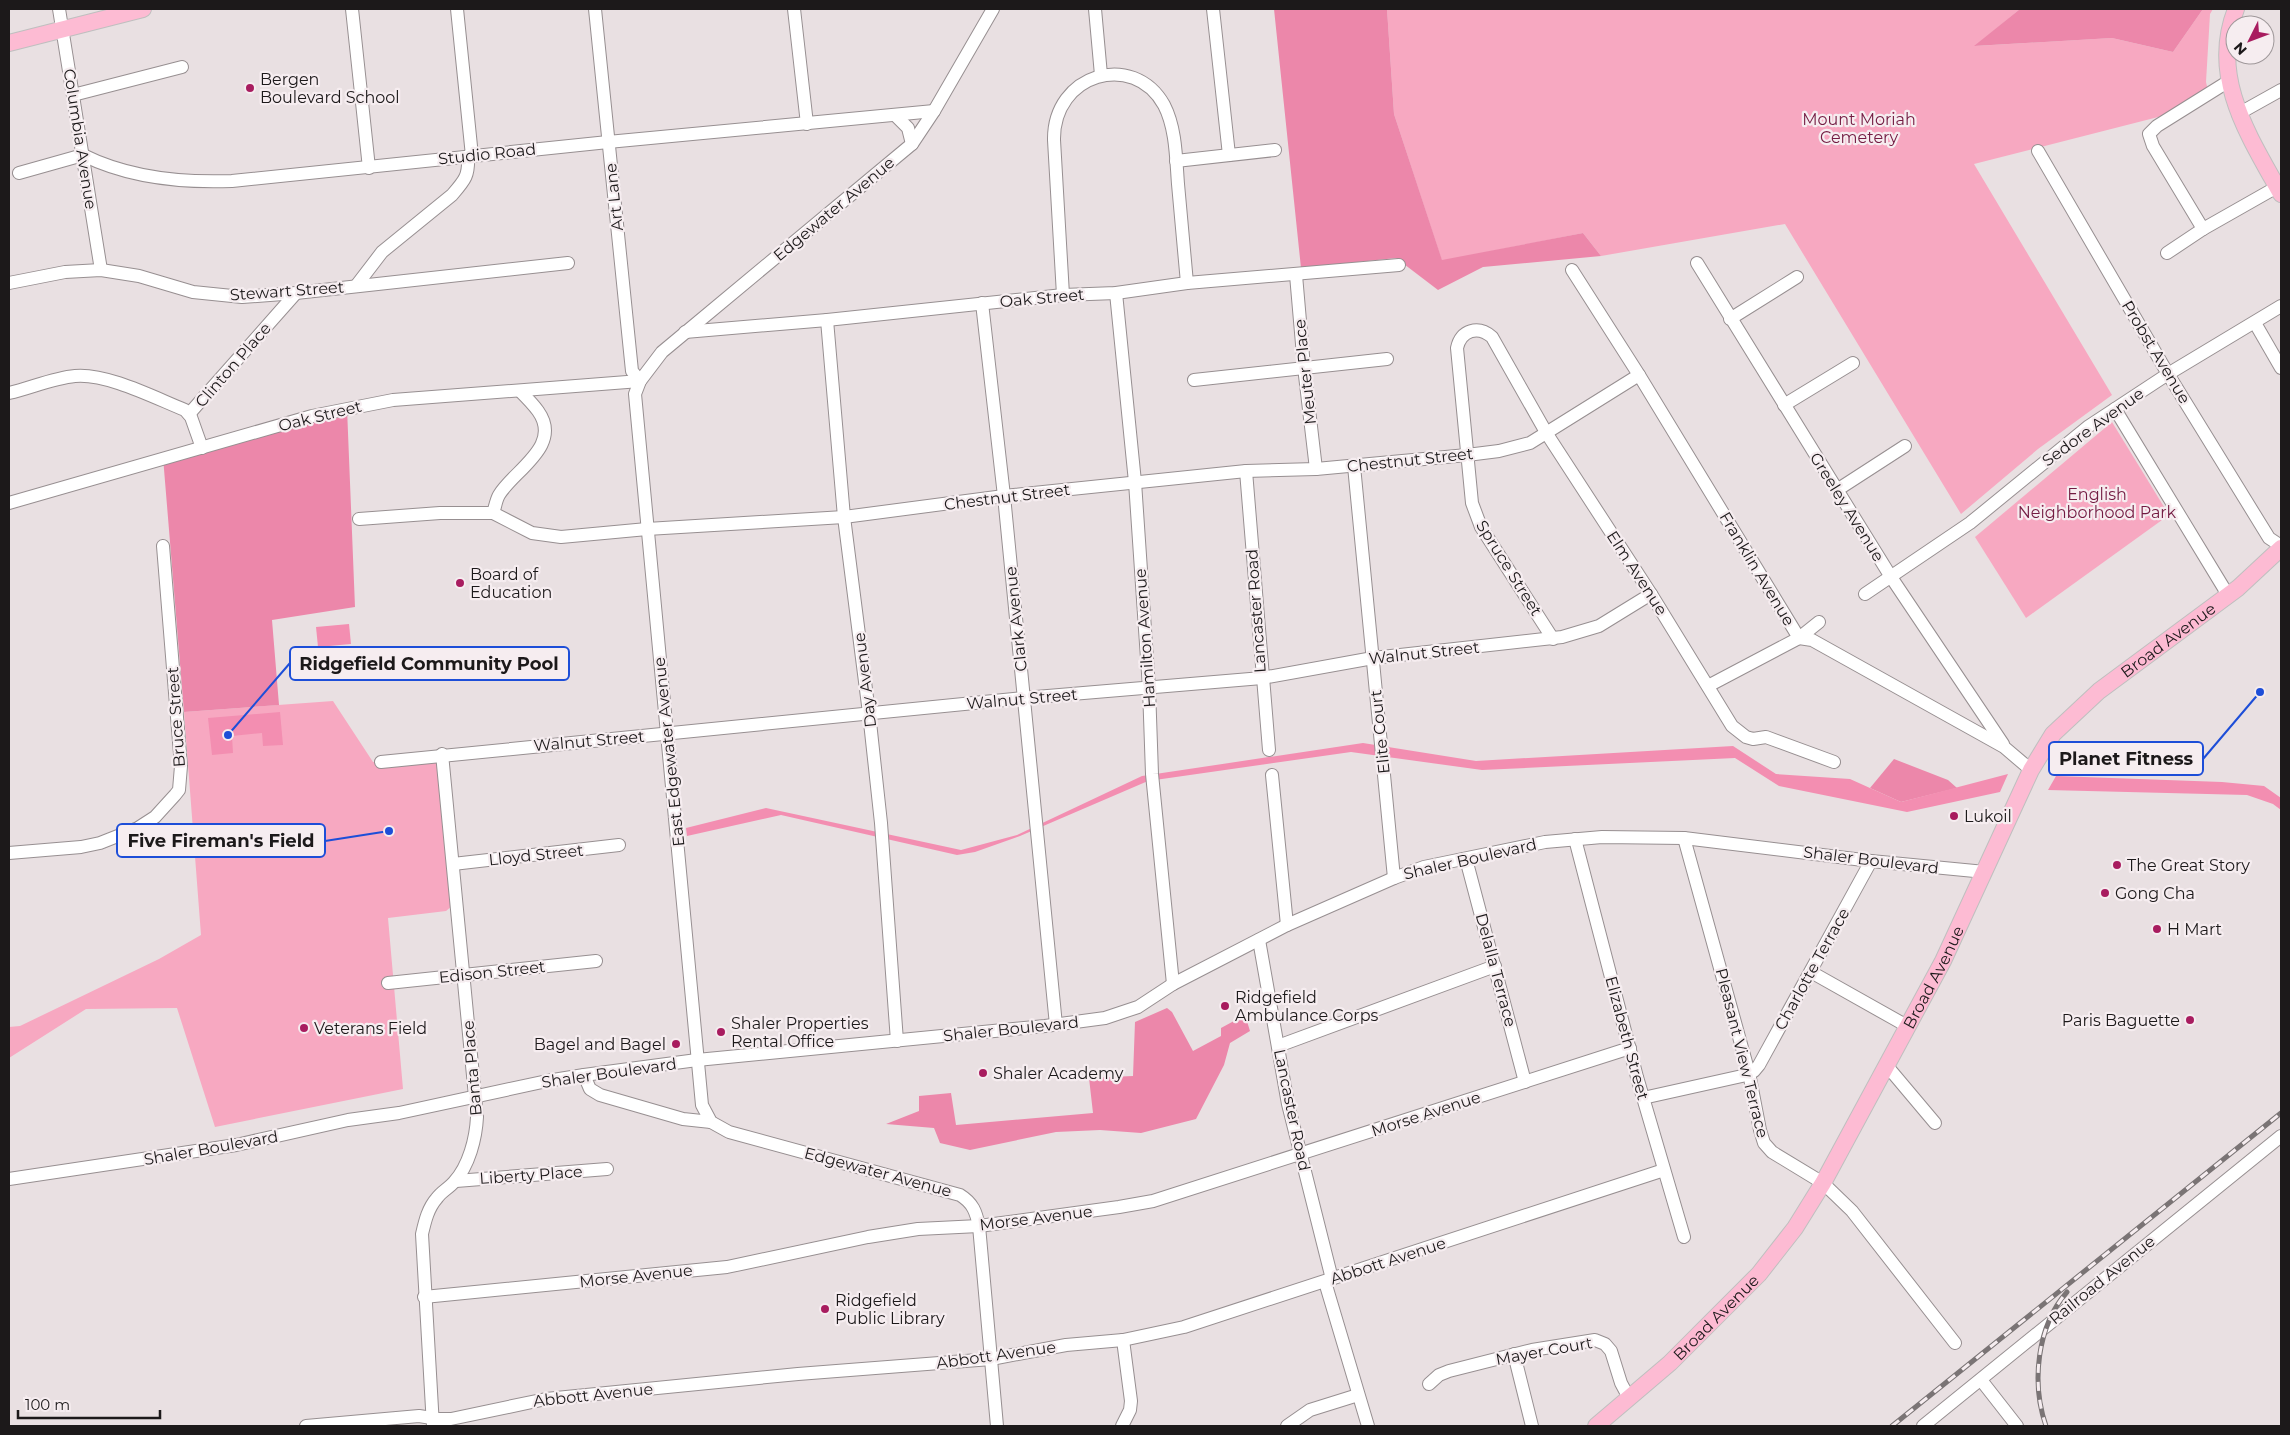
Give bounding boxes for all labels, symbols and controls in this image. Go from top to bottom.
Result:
north arrow [2225,15,2275,65]
text: N [2230,38,2251,59]
street label: Columbia Avenue [59,67,101,211]
place label: Bergen Boulevard School [260,70,400,107]
marker: Bergen Boulevard School [244,82,256,94]
park label: Mount Moriah Cemetery [1802,110,1916,147]
street label: Studio Road [437,139,537,169]
street label: Edgewater Avenue [770,153,898,265]
street label: Art Lane [601,162,627,232]
street label: Stewart Street [229,277,345,304]
street label: Oak Street [999,285,1086,311]
street label: Probst Avenue [2118,297,2194,407]
street label: Meuter Place [1290,318,1320,426]
street label: Clinton Place [191,319,275,411]
street label: Sedore Avenue [2039,384,2147,470]
street label: Oak Street [276,396,364,435]
street label: Chestnut Street [1346,444,1475,476]
street label: Greeley Avenue [1806,449,1888,565]
street label: Chestnut Street [943,480,1072,514]
park label: English Neighborhood Park [2018,485,2177,522]
street label: Franklin Avenue [1715,509,1799,629]
street label: Spruce Street [1472,517,1546,620]
street label: Elm Avenue [1603,527,1671,619]
street label: Lancaster Road [1242,548,1270,674]
place label: Board of Education [470,565,552,602]
street label: Clark Avenue [1001,566,1031,672]
street label: Hamilton Avenue [1131,568,1159,708]
marker: Board of Education [454,577,466,589]
street label: Broad Avenue [2117,599,2219,681]
street label: Day Avenue [850,631,880,729]
street label: Walnut Street [1368,638,1481,668]
callout: Ridgefield Community Pool [290,647,569,680]
text: Ridgefield Community Pool [299,653,559,675]
street label: East Edgewater Avenue [650,656,688,848]
street label: Bruce Street [163,666,189,768]
street label: Walnut Street [966,685,1079,713]
street label: Elite Court [1366,689,1394,775]
street label: Walnut Street [533,727,646,755]
callout: Planet Fitness [2049,742,2203,775]
text: Planet Fitness [2059,748,2194,770]
place label: Lukoil [1964,807,2012,826]
marker: Lukoil [1948,810,1960,822]
callout: Five Fireman's Field [117,824,325,857]
text: Five Fireman's Field [127,830,315,852]
street label: Shaler Boulevard [1402,834,1538,884]
street label: Lloyd Street [488,841,585,869]
street label: Shaler Boulevard [1802,842,1940,878]
place label: The Great Story [2127,856,2250,875]
marker: The Great Story [2111,859,2123,871]
place label: Gong Cha [2115,884,2195,903]
marker: Gong Cha [2099,887,2111,899]
street label: Charlotte Terrace [1771,905,1853,1033]
street label: Delalla Terrace [1472,911,1520,1029]
place label: H Mart [2167,920,2223,939]
street label: Broad Avenue [1899,923,1967,1032]
marker: H Mart [2151,923,2163,935]
street label: Edison Street [438,957,547,987]
street label: Pleasant View Terrace [1712,966,1772,1140]
street label: Elizabeth Street [1601,974,1653,1102]
place label: Ridgefield Ambulance Corps [1235,988,1378,1025]
marker: Ridgefield Ambulance Corps [1219,1000,1231,1012]
place label: Paris Baguette [2062,1011,2180,1030]
street label: Shaler Boulevard [942,1012,1080,1046]
place label: Shaler Properties Rental Office [731,1014,869,1051]
marker: Paris Baguette [2184,1014,2196,1026]
place label: Veterans Field [314,1019,427,1038]
street label: Banta Place [458,1019,486,1117]
marker: Veterans Field [298,1022,310,1034]
marker: Shaler Properties Rental Office [715,1026,727,1038]
place label: Bagel and Bagel [534,1035,666,1054]
marker: Bagel and Bagel [670,1038,682,1050]
street label: Lancaster Road [1270,1047,1314,1173]
street label: Shaler Boulevard [540,1054,678,1092]
place label: Shaler Academy [993,1064,1124,1083]
marker: Shaler Academy [977,1067,989,1079]
street label: Morse Avenue [1369,1087,1483,1141]
street label: Shaler Boulevard [142,1127,280,1169]
street label: Edgewater Avenue [802,1143,954,1201]
street label: Liberty Place [479,1162,583,1188]
street label: Morse Avenue [978,1202,1094,1234]
street label: Railroad Avenue [2045,1232,2159,1328]
street label: Abbott Avenue [1328,1233,1448,1289]
street label: Morse Avenue [578,1261,694,1291]
street label: Broad Avenue [1669,1270,1763,1364]
place label: Ridgefield Public Library [835,1291,945,1328]
marker: Ridgefield Public Library [819,1303,831,1315]
street label: Mayer Court [1494,1333,1594,1369]
street label: Abbott Avenue [935,1337,1057,1373]
street label: Abbott Avenue [532,1379,654,1411]
scale bar [18,1388,160,1420]
text: 100 m [25,1395,70,1414]

